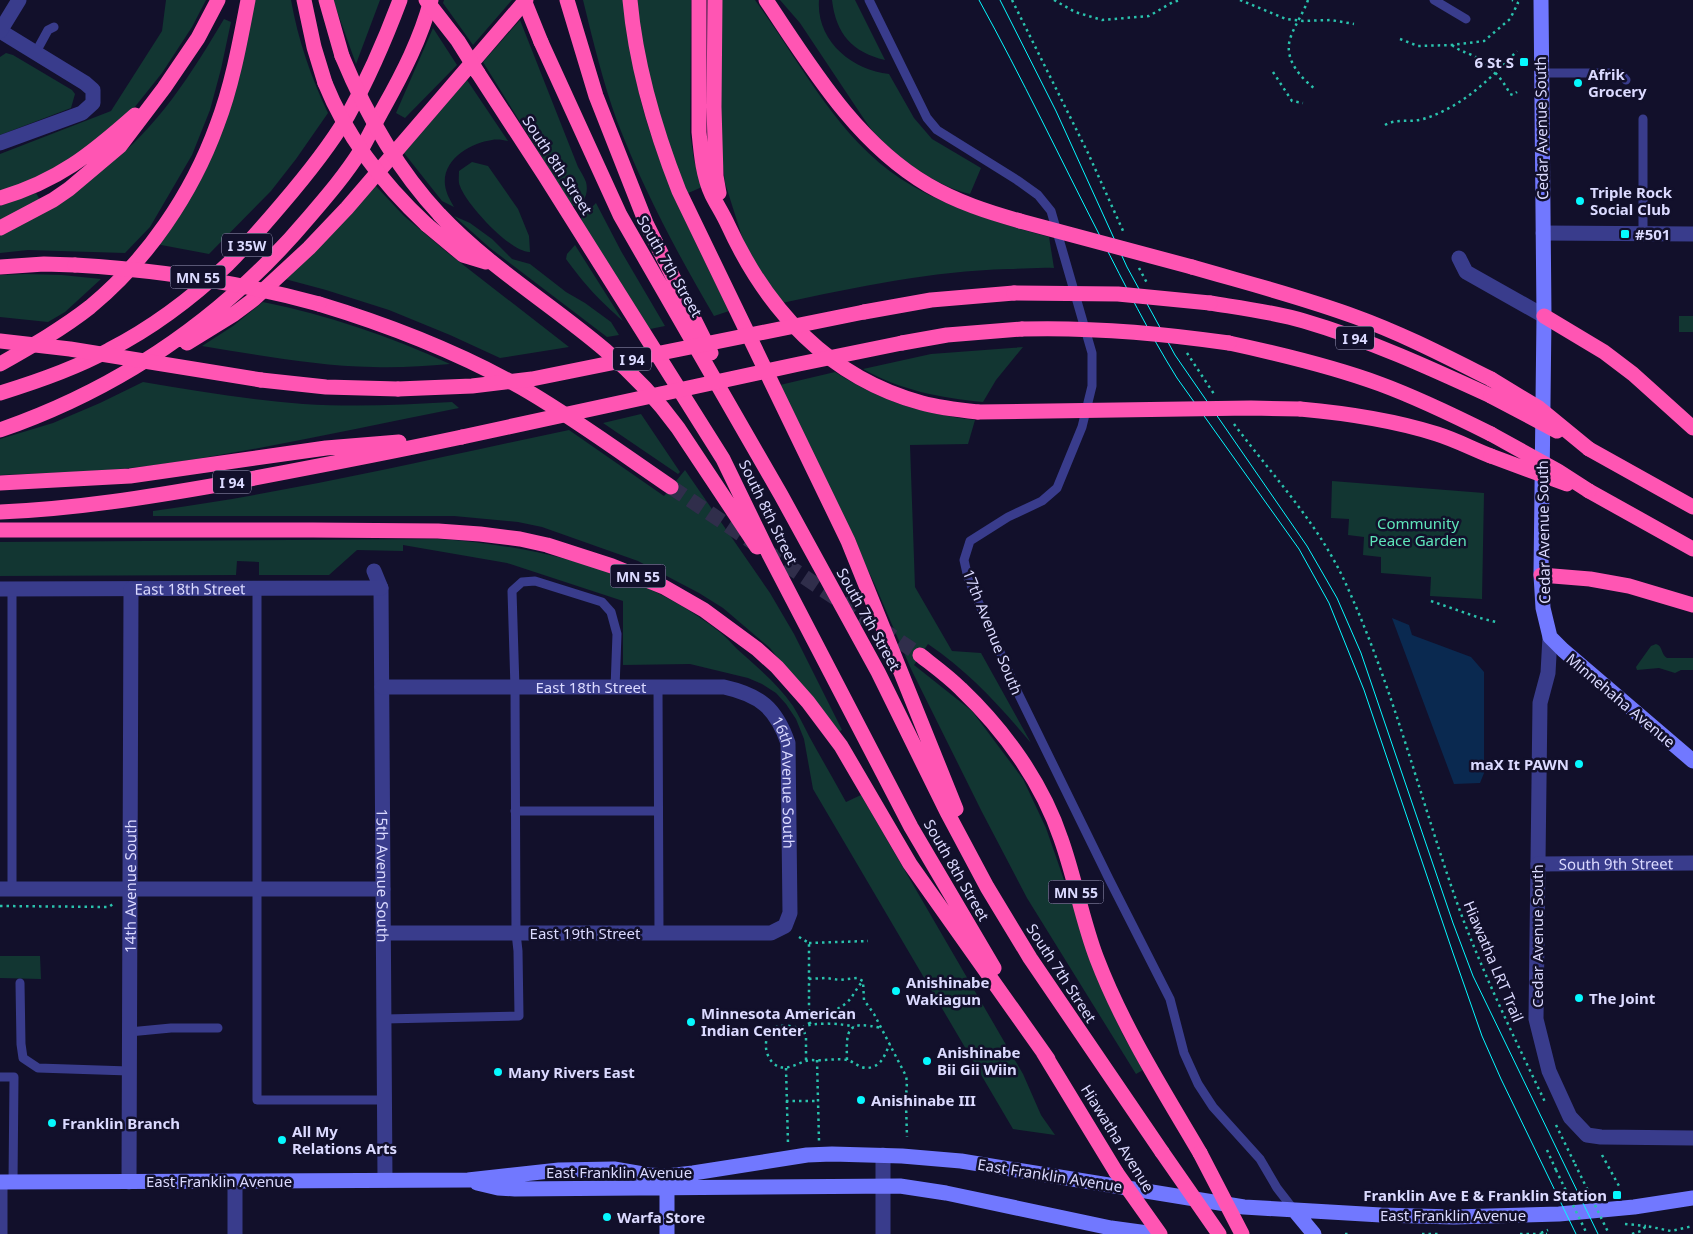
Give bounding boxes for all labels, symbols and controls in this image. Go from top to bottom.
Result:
place label: 6 St S [1475,52,1514,72]
marker: 6 St S [1518,56,1530,68]
street label: Cedar Avenue South [1530,56,1552,200]
place label: Afrik Grocery [1588,64,1647,101]
marker: Afrik Grocery [1572,77,1584,89]
street label: South 8th Street [519,112,598,219]
place label: Triple Rock Social Club [1590,182,1673,219]
marker: Triple Rock Social Club [1574,195,1586,207]
street label: South 7th Street [633,212,708,321]
place label: #501 [1635,224,1670,244]
marker: #501 [1619,228,1631,240]
road number: I 35W [222,234,272,256]
road number: MN 55 [170,266,226,288]
road number: I 94 [1336,326,1374,349]
road number: I 94 [613,348,651,370]
street label: South 8th Street [735,456,803,568]
street label: Cedar Avenue South [1532,460,1554,604]
road number: I 94 [213,471,251,494]
park label: Community Peace Garden [1369,513,1467,550]
road number: MN 55 [610,564,666,588]
street label: South 7th Street [833,564,906,674]
street label: 17th Avenue South [959,566,1027,698]
street label: East 18th Street [134,578,246,599]
street label: Minnehaha Avenue [1562,648,1680,752]
street label: East 18th Street [535,677,647,697]
street label: 16th Avenue South [768,712,799,849]
place label: maX It PAWN [1470,754,1569,774]
marker: maX It PAWN [1573,758,1585,770]
street label: 15th Avenue South [372,809,393,943]
street label: South 8th Street [920,816,995,925]
street label: 14th Avenue South [120,819,140,953]
street label: South 9th Street [1559,853,1674,874]
street label: Cedar Avenue South [1527,864,1547,1008]
road number: MN 55 [1048,880,1104,904]
street label: Hiawatha LRT Trail [1459,897,1529,1025]
street label: South 7th Street [1023,920,1102,1027]
street label: East 19th Street [530,923,641,943]
place label: Anishinabe Wakiagun [906,972,990,1009]
marker: Anishinabe Wakiagun [890,985,902,997]
place label: The Joint [1589,988,1656,1008]
marker: The Joint [1573,992,1585,1004]
place label: Minnesota American Indian Center [701,1003,856,1040]
marker: Minnesota American Indian Center [685,1016,697,1028]
place label: Anishinabe Bii Gii Wiin [937,1042,1021,1079]
marker: Anishinabe Bii Gii Wiin [921,1055,933,1067]
place label: Many Rivers East [508,1062,635,1082]
marker: Many Rivers East [492,1066,504,1078]
street label: Hiawatha Avenue [1077,1080,1159,1196]
place label: Anishinabe III [871,1090,976,1110]
marker: Anishinabe III [855,1094,867,1106]
place label: Franklin Branch [62,1113,180,1133]
marker: Franklin Branch [46,1117,58,1129]
place label: All My Relations Arts [292,1121,397,1158]
marker: All My Relations Arts [276,1134,288,1146]
street label: East Franklin Avenue [976,1154,1124,1196]
street label: East Franklin Avenue [546,1162,692,1182]
street label: East Franklin Avenue [146,1171,292,1191]
place label: Franklin Ave E & Franklin Station [1363,1185,1607,1205]
marker: Franklin Ave E & Franklin Station [1611,1189,1623,1201]
street label: East Franklin Avenue [1380,1205,1526,1225]
place label: Warfa Store [617,1207,705,1227]
marker: Warfa Store [601,1211,613,1223]

